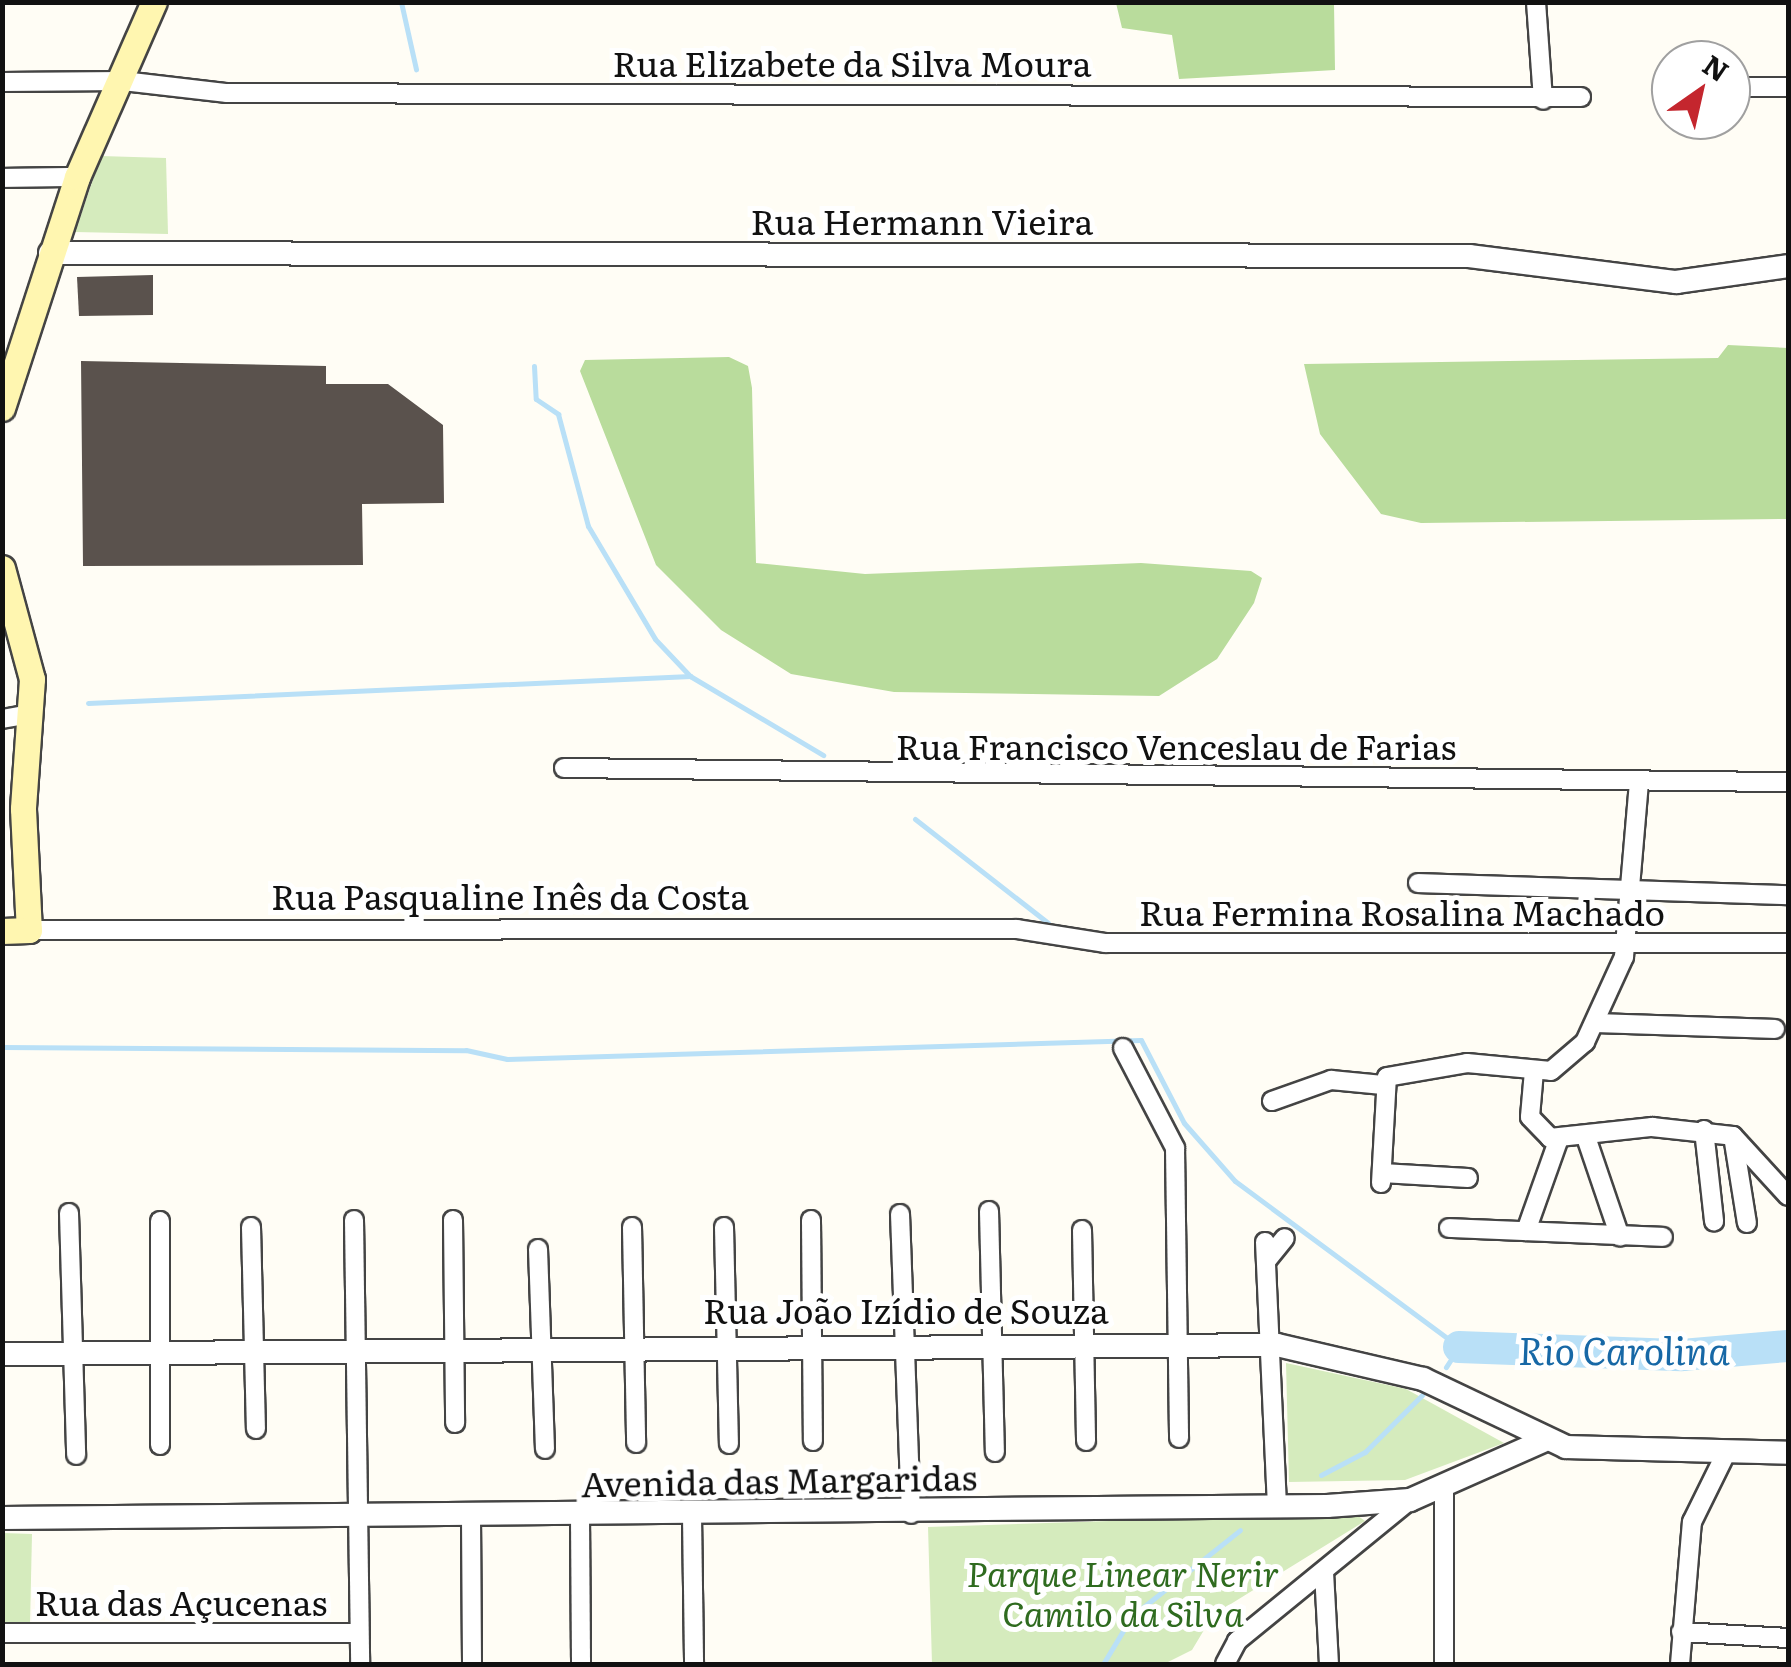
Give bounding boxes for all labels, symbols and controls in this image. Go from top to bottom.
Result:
north arrow [1651,40,1751,140]
street label: Rua Elizabete da Silva Moura [612,41,1092,83]
text: N [1695,43,1738,91]
street label: Rua Hermann Vieira [751,199,1093,241]
street label: Rua Francisco Venceslau de Farias [896,724,1456,766]
street label: Rua Pasqualine Inês da Costa [271,874,749,916]
street label: Rua Fermina Rosalina Machado [1139,890,1665,932]
street label: Rua João Izídio de Souza [703,1288,1109,1330]
water label: Rio Carolina [1518,1326,1730,1372]
street label: Avenida das Margaridas [581,1455,977,1503]
park label: Parque Linear Nerir Camilo da Silva [967,1551,1279,1633]
street label: Rua das Açucenas [35,1580,327,1622]

